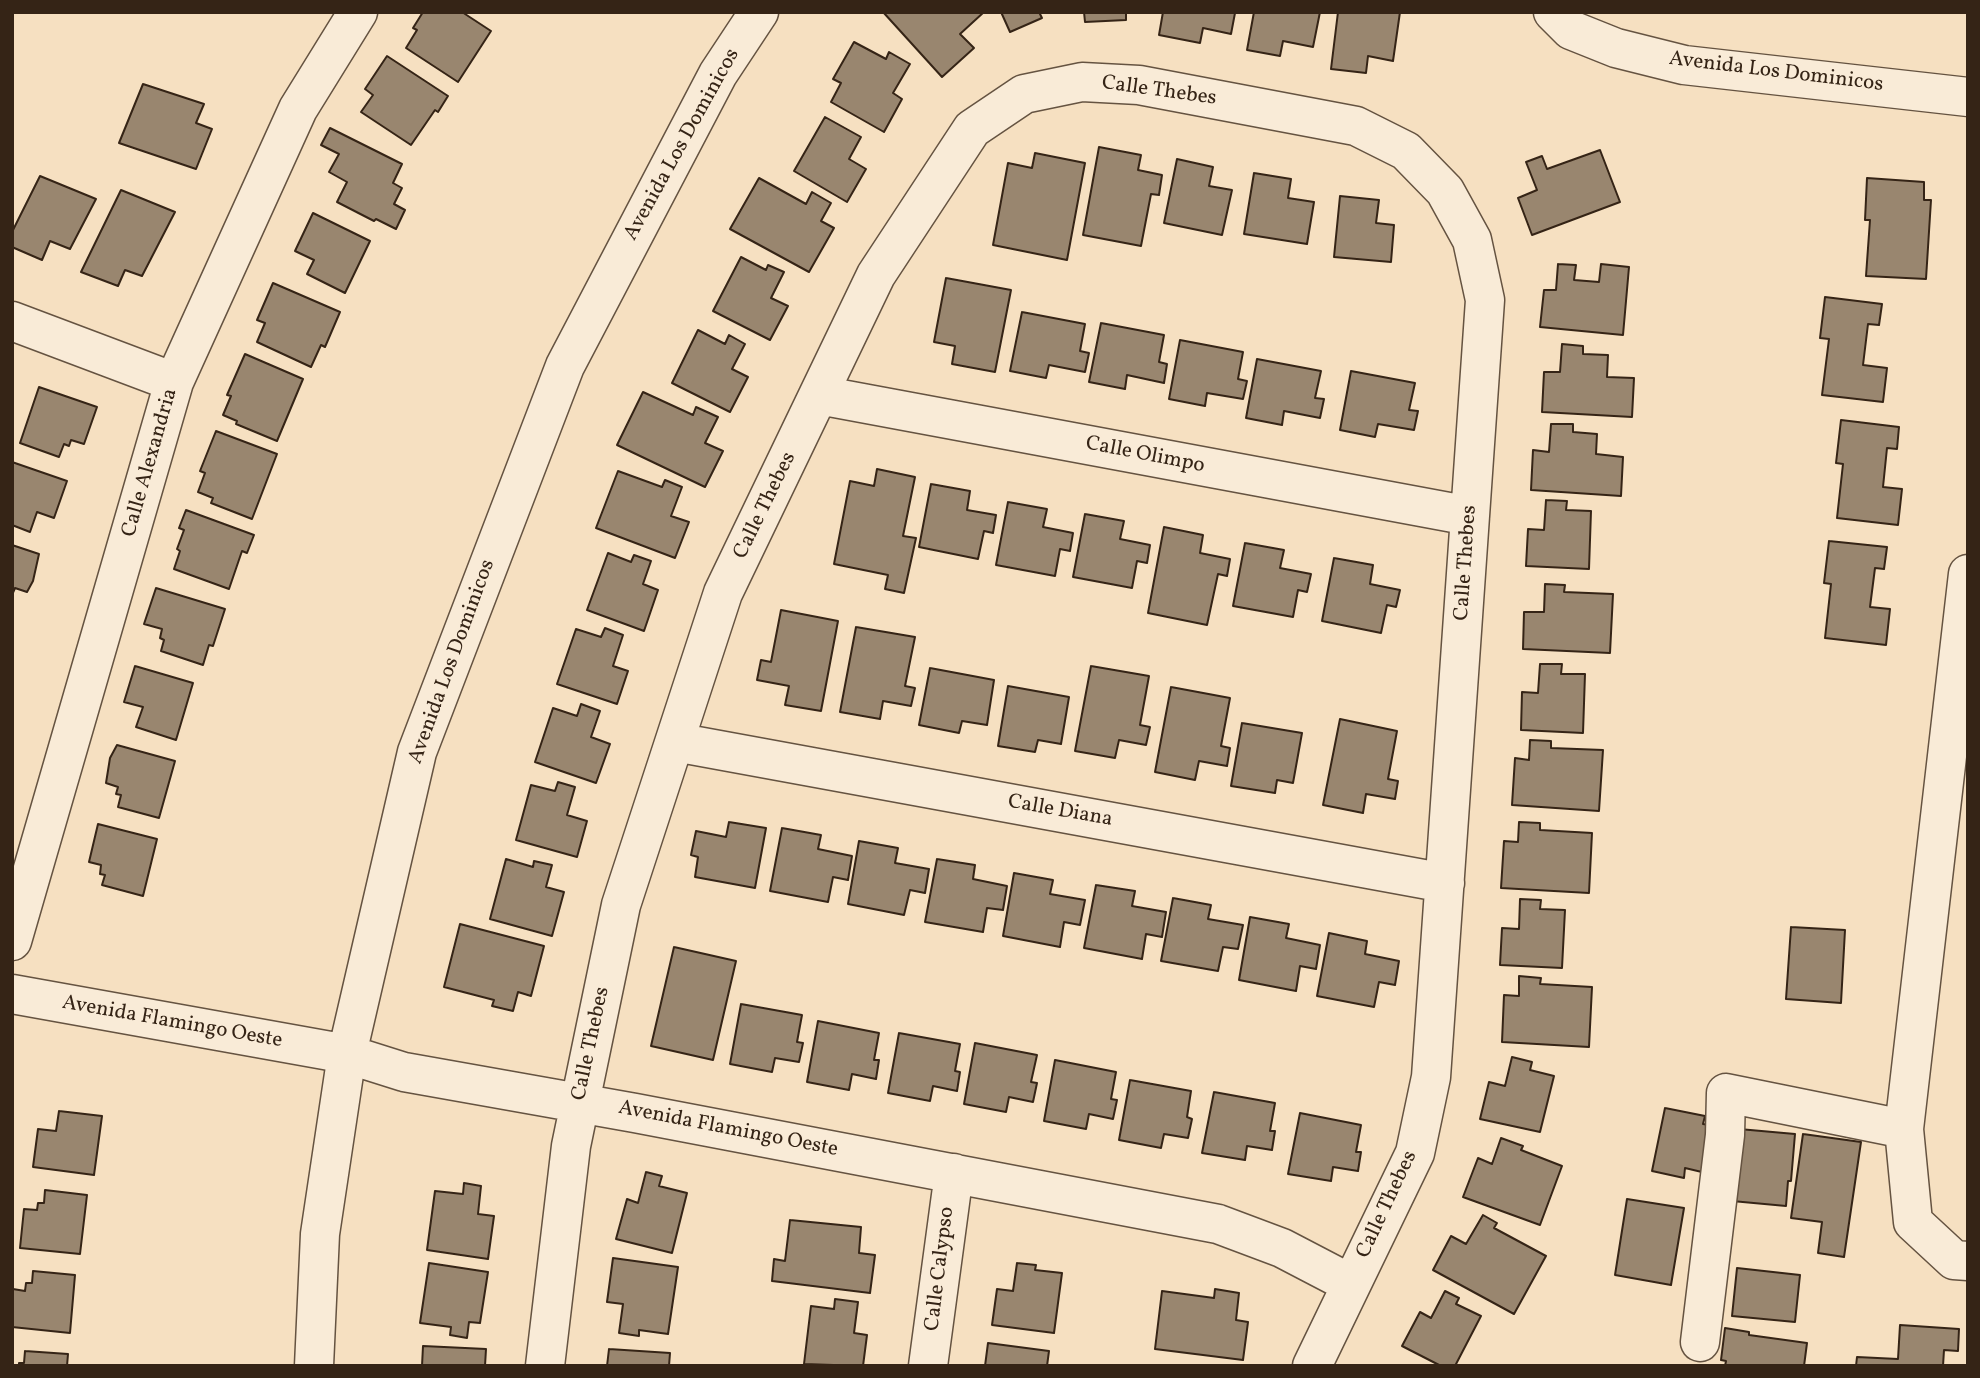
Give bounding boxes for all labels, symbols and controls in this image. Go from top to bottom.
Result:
street label: Avenida Los Dominicos [620,45,746,245]
street label: Avenida Los Dominicos [1667,47,1885,99]
street label: Calle Thebes [1100,71,1218,113]
street label: Calle Alexandria [118,386,184,540]
street label: Calle Olimpo [1083,432,1207,480]
street label: Calle Thebes [729,449,803,563]
street label: Calle Thebes [1450,504,1484,622]
street label: Avenida Los Dominicos [404,556,502,768]
street label: Calle Diana [1006,790,1114,834]
street label: Calle Thebes [568,985,616,1103]
street label: Avenida Flamingo Oeste [60,991,284,1055]
street label: Avenida Flamingo Oeste [616,1096,840,1164]
street label: Calle Thebes [1352,1147,1424,1263]
street label: Calle Calypso [921,1205,961,1333]

